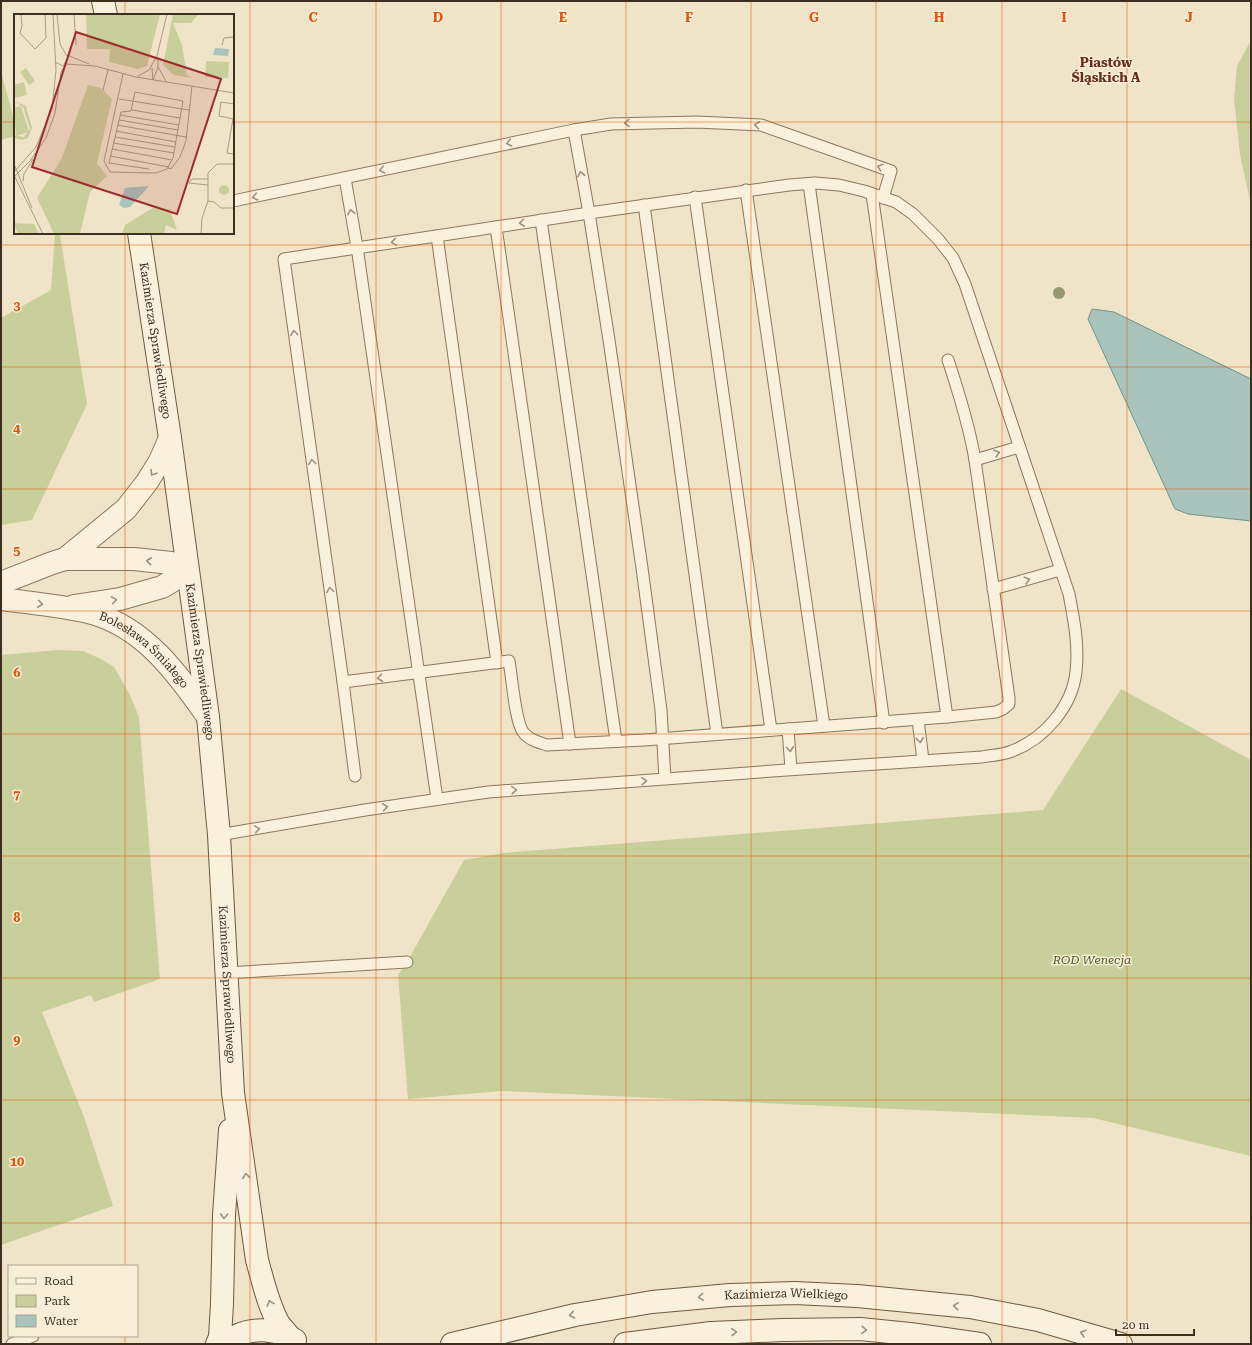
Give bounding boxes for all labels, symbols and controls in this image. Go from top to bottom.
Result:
text: C [308,10,318,25]
text: D [433,10,443,25]
text: E [559,10,567,25]
text: F [685,10,693,25]
text: G [809,10,819,25]
text: H [934,10,945,25]
text: I [1061,10,1067,25]
text: J [1185,10,1193,25]
inset map [14,14,234,234]
district label: Piastów Śląskich A [1071,55,1141,85]
one-way arrow [624,119,630,127]
one-way arrow [754,121,760,130]
one-way arrow [506,139,512,147]
one-way arrow [877,164,884,172]
one-way arrow [379,165,385,173]
one-way arrow [577,171,586,177]
one-way arrow [251,192,258,200]
one-way arrow [348,209,356,216]
one-way arrow [519,218,525,227]
one-way arrow [391,237,397,246]
street label: Kazimierza Sprawiedliwego [137,261,174,420]
text: 3 [13,298,21,313]
one-way arrow [290,330,299,336]
text: 4 [13,421,21,436]
one-way arrow [994,449,1001,458]
one-way arrow [308,458,317,465]
one-way arrow [150,469,158,476]
text: 5 [13,543,21,558]
one-way arrow [146,557,152,566]
one-way arrow [1023,576,1030,585]
street label: Kazimierza Sprawiedliwego [183,582,217,741]
one-way arrow [326,587,335,593]
one-way arrow [111,596,118,604]
one-way arrow [37,599,43,608]
street label: Bolesława Śmiałego [97,609,192,691]
text: 6 [13,665,21,680]
one-way arrow [377,673,383,682]
one-way arrow [916,737,925,743]
one-way arrow [785,746,794,752]
one-way arrow [641,776,647,785]
one-way arrow [511,786,517,795]
text: 7 [13,787,21,802]
one-way arrow [382,803,388,812]
one-way arrow [254,825,260,834]
street label: Kazimierza Sprawiedliwego [216,905,238,1064]
text: 8 [13,910,21,925]
park label: ROD Wenecja [1052,953,1131,967]
text: 9 [13,1032,21,1047]
text: 10 [10,1154,24,1169]
one-way arrow [242,1172,250,1179]
one-way arrow [219,1213,228,1219]
legend [8,1265,138,1337]
text: Road [44,1274,74,1288]
street label: Kazimierza Wielkiego [724,1286,849,1303]
one-way arrow [698,1293,704,1302]
text: Park [44,1294,71,1308]
one-way arrow [267,1299,275,1306]
one-way arrow [953,1302,959,1311]
one-way arrow [569,1311,576,1319]
scale bar [1116,1311,1194,1337]
text: Water [44,1314,78,1328]
text: 20 m [1122,1318,1149,1332]
one-way arrow [860,1325,867,1334]
one-way arrow [731,1328,737,1336]
one-way arrow [1080,1329,1087,1338]

